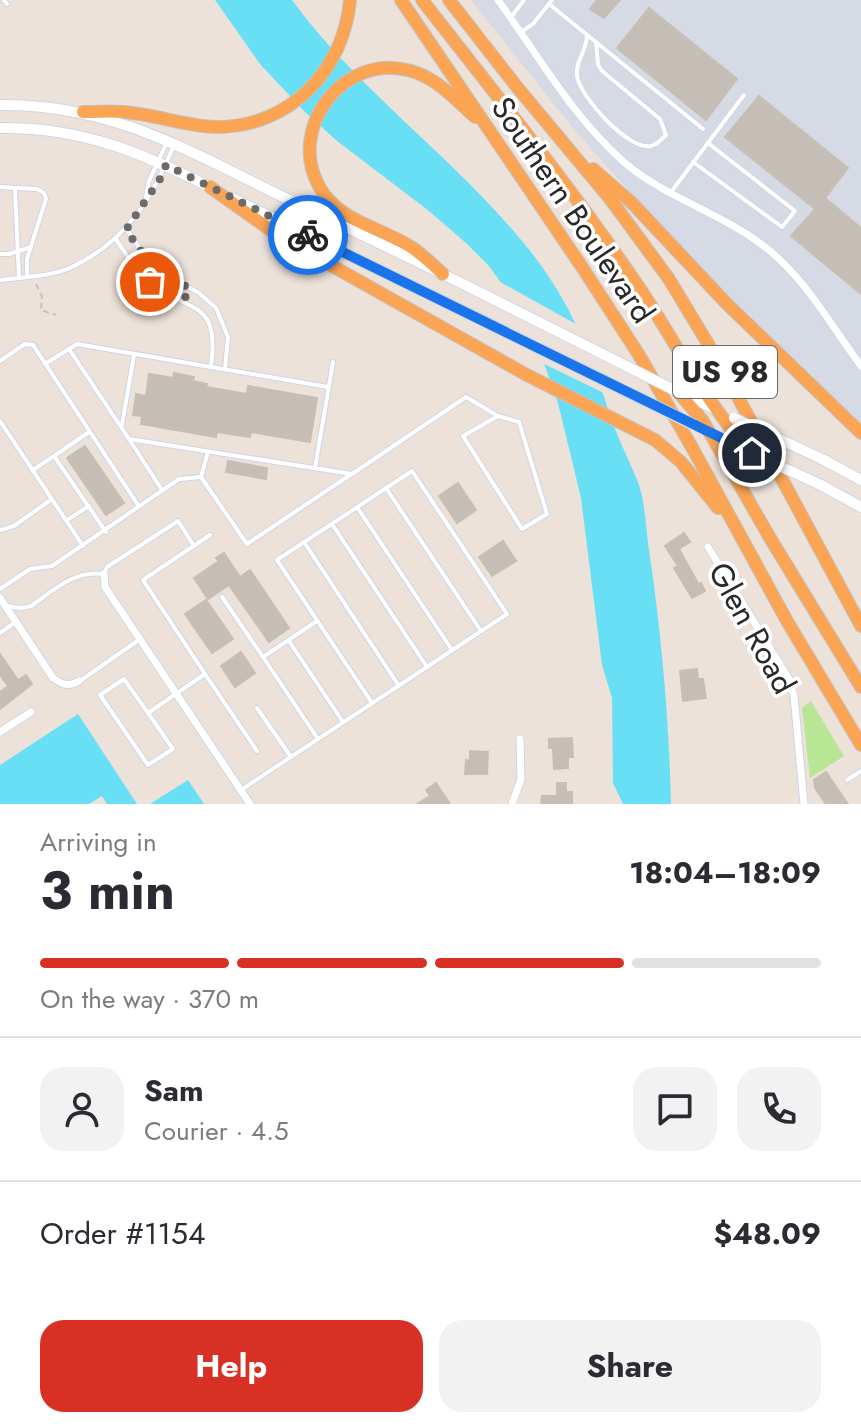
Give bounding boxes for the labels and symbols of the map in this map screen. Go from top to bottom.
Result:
street label: Southern Boulevard [480,88,666,332]
courier [268,195,348,275]
pin [116,248,184,316]
road number: US 98 [673,346,777,398]
pin [718,419,786,487]
street label: Glen Road [697,554,807,702]

